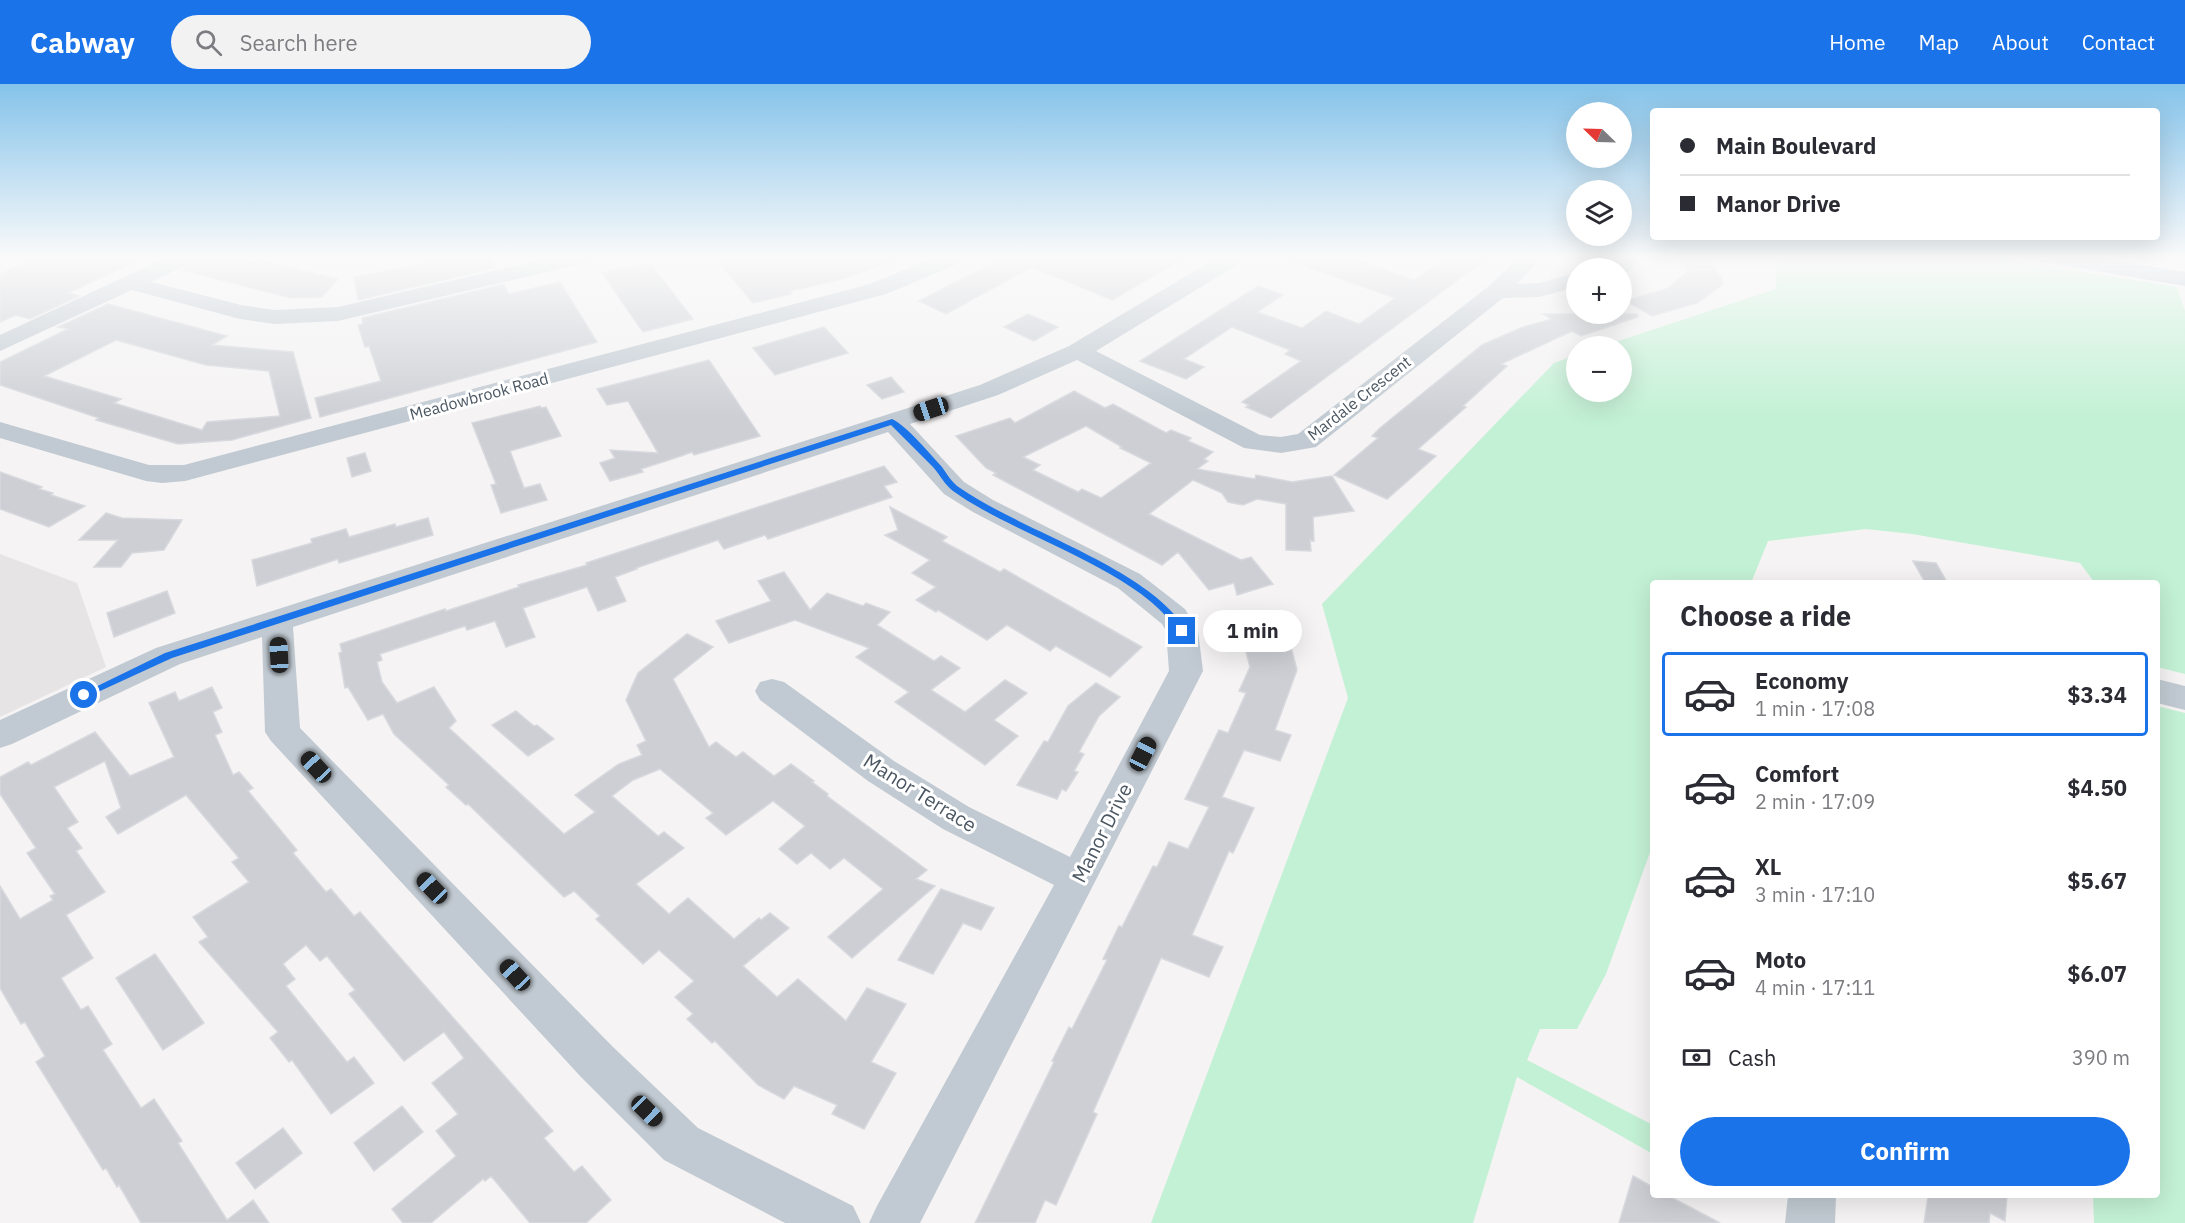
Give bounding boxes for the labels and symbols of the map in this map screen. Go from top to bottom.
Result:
north arrow [1566,102,1632,168]
street label: Mardale Crescent [1303,351,1415,445]
street label: Meadowbrook Road [407,368,551,424]
car [911,395,951,423]
callout: 1 min [1203,610,1302,652]
route end [1168,617,1195,644]
car [269,637,289,673]
route start [70,681,97,708]
car [1127,734,1159,774]
street label: Manor Terrace [858,747,982,838]
car [297,748,335,786]
street label: Manor Drive [1065,779,1138,887]
car [413,869,451,907]
car [496,956,534,994]
car [628,1092,666,1130]

